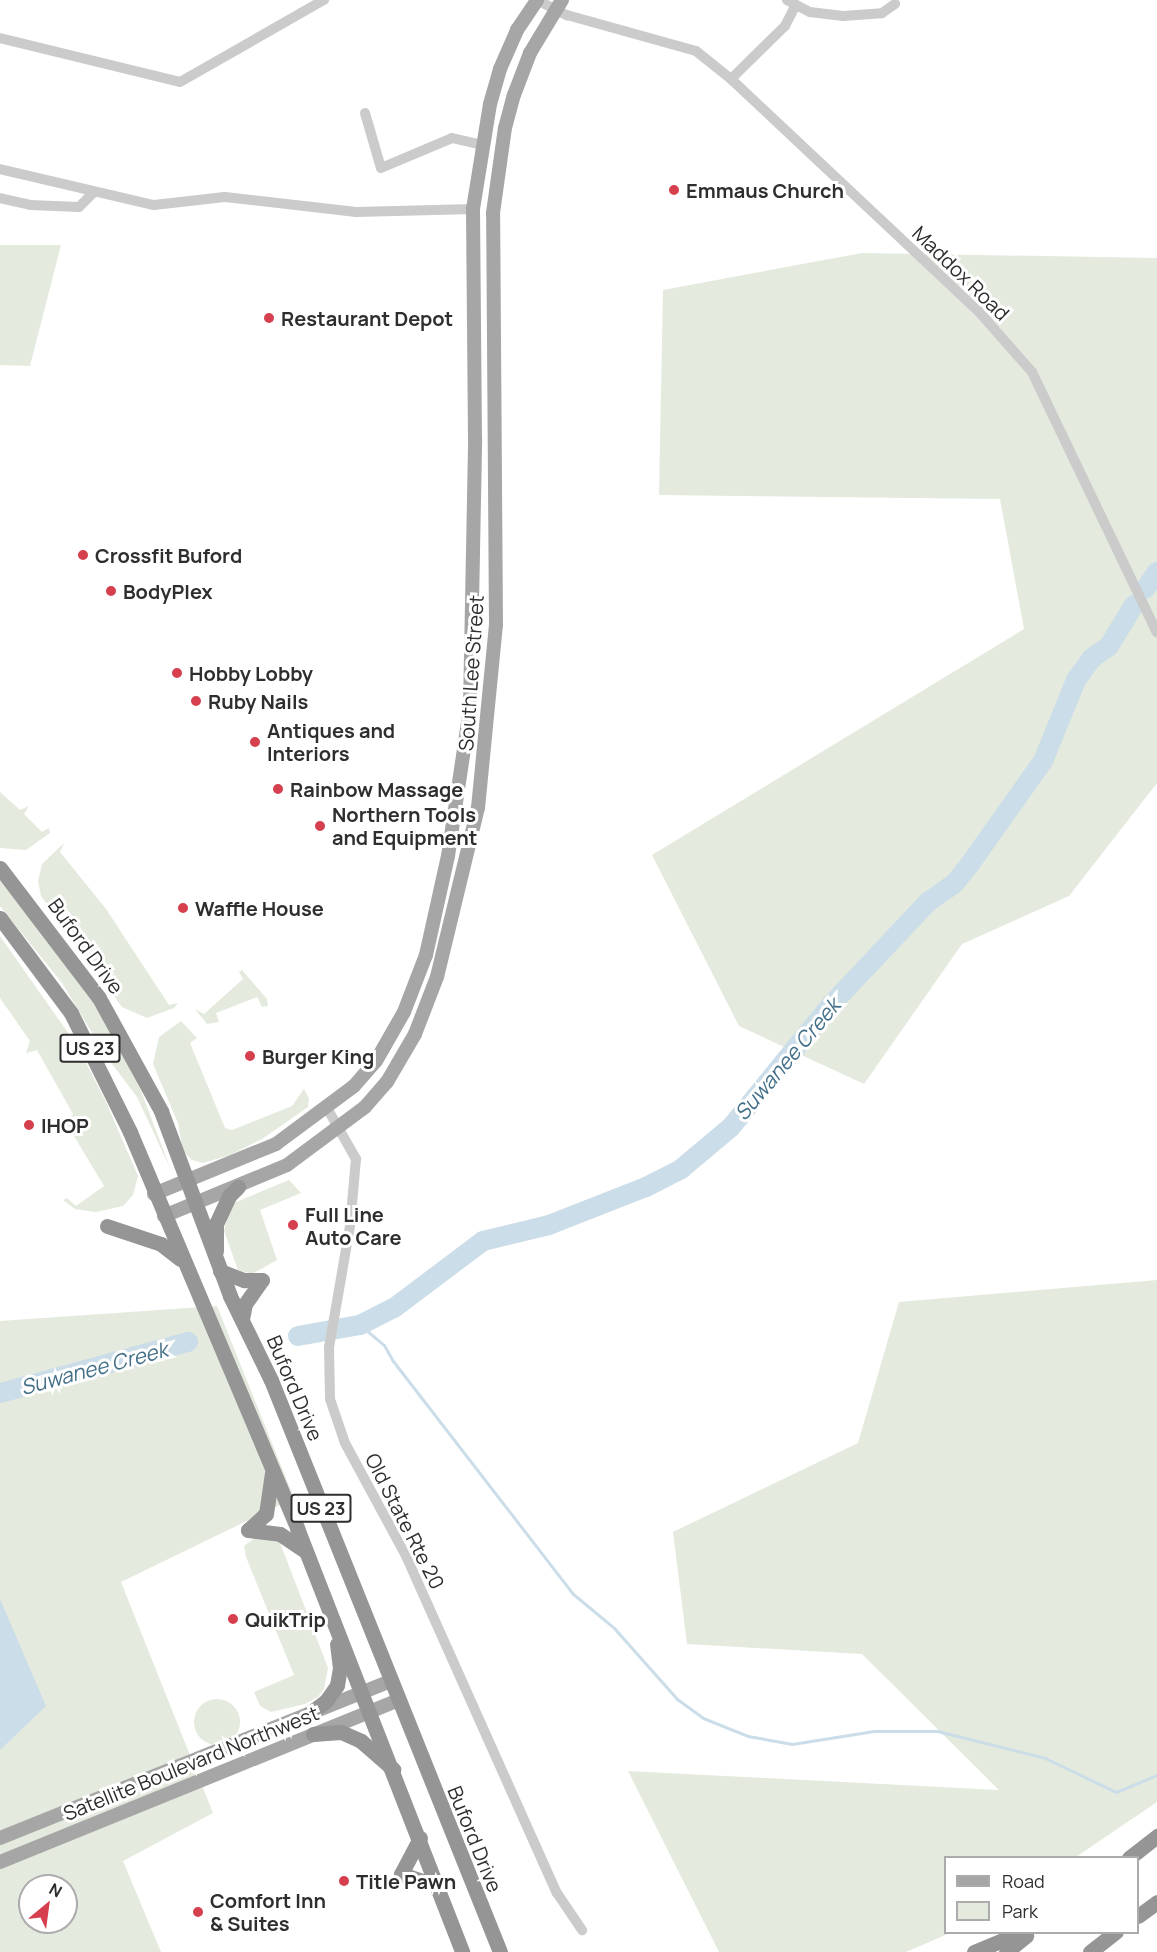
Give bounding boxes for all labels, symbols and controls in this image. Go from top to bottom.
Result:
place label: Emmaus Church [686,178,844,202]
marker: Emmaus Church [667,183,681,197]
street label: Maddox Road [908,221,1014,325]
place label: Restaurant Depot [281,306,453,330]
marker: Restaurant Depot [262,311,276,325]
place label: Crossfit Buford [95,543,242,567]
marker: Crossfit Buford [76,548,90,562]
place label: BodyPlex [123,579,213,603]
marker: BodyPlex [104,584,118,598]
street label: South Lee Street [454,594,488,752]
place label: Hobby Lobby [189,661,313,685]
marker: Hobby Lobby [170,666,184,680]
place label: Ruby Nails [208,689,308,713]
marker: Ruby Nails [189,694,203,708]
place label: Antiques and Interiors [267,718,395,765]
marker: Antiques and Interiors [248,735,262,749]
place label: Rainbow Massage [290,777,463,801]
marker: Rainbow Massage [271,782,285,796]
place label: Northern Tools and Equipment [332,802,477,849]
marker: Northern Tools and Equipment [313,819,327,833]
street label: Buford Drive [43,894,129,998]
place label: Waffle House [195,896,324,920]
marker: Waffle House [176,901,190,915]
water label: Suwanee Creek [729,993,845,1125]
road number: US 23 [58,1033,122,1063]
place label: Burger King [262,1044,374,1068]
marker: Burger King [243,1049,257,1063]
place label: IHOP [41,1113,89,1137]
marker: IHOP [22,1118,36,1132]
place label: Full Line Auto Care [305,1202,401,1249]
marker: Full Line Auto Care [286,1218,300,1232]
street label: Buford Drive [262,1332,328,1444]
water label: Suwanee Creek [18,1336,170,1400]
street label: Old State Rte 20 [360,1449,450,1593]
road number: US 23 [290,1493,352,1523]
place label: QuikTrip [245,1607,326,1631]
marker: QuikTrip [226,1612,240,1626]
street label: Satellite Boulevard Northwest [60,1701,322,1825]
street label: Buford Drive [443,1782,507,1896]
legend [944,1856,1139,1934]
place label: Title Pawn [356,1869,456,1893]
text: Road [1002,1869,1045,1893]
north arrow [18,1874,78,1934]
marker: Title Pawn [337,1874,351,1888]
text: N [45,1878,66,1902]
place label: Comfort Inn & Suites [210,1888,326,1935]
text: Park [1002,1899,1038,1923]
marker: Comfort Inn & Suites [191,1905,205,1919]

